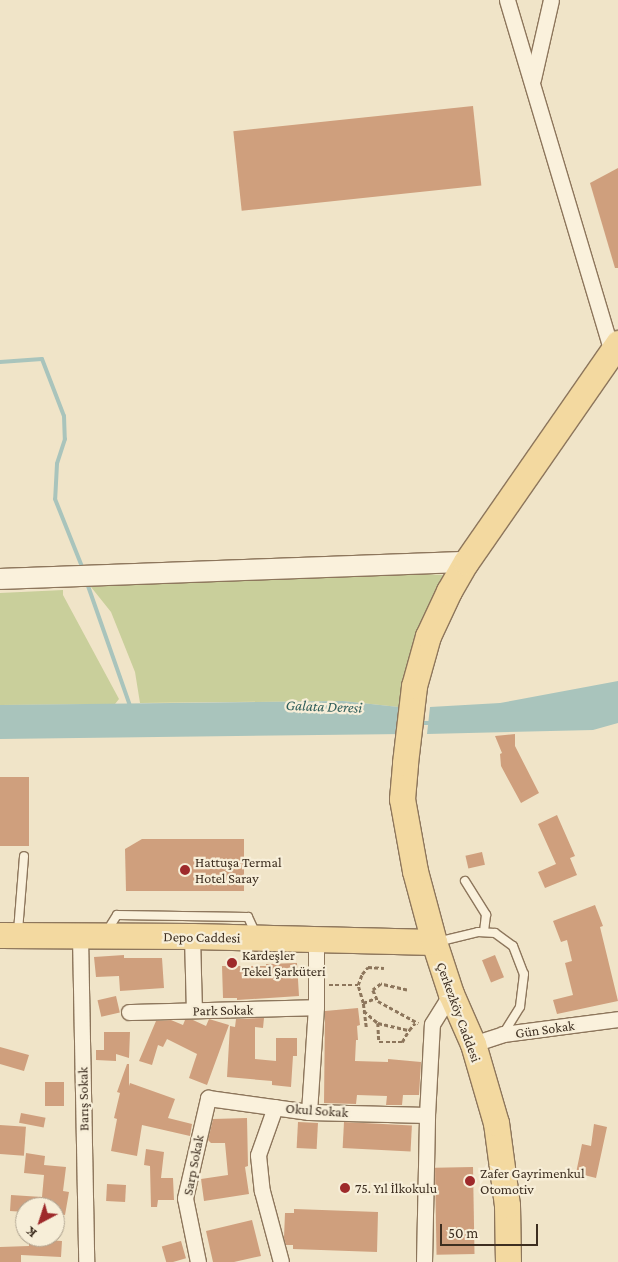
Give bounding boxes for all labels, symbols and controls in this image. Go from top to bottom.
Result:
water label: Galata Deresi [285,697,363,717]
place label: Hattuşa Termal Hotel Saray [195,854,282,886]
marker: Hattuşa Termal Hotel Saray [179,864,191,876]
street label: Depo Caddesi [163,928,241,946]
place label: Kardeşler Tekel Şarküteri [242,947,326,980]
marker: Kardeşler Tekel Şarküteri [226,957,238,969]
street label: Çerkezköy Caddesi [433,960,485,1064]
street label: Park Sokak [192,1001,254,1019]
street label: Gün Sokak [514,1017,576,1041]
street label: Barış Sokak [74,1067,92,1131]
street label: Okul Sokak [285,1099,349,1121]
street label: Sarp Sokak [179,1133,207,1197]
place label: Zafer Gayrimenkul Otomotiv [480,1165,585,1198]
marker: Zafer Gayrimenkul Otomotiv [464,1175,476,1187]
place label: 75. Yıl İlkokulu [355,1180,437,1196]
marker: 75. Yıl İlkokulu [339,1182,351,1194]
north arrow [15,1197,65,1247]
scale bar [443,1214,540,1246]
text: K [22,1224,40,1242]
text: 50 m [448,1225,478,1241]

